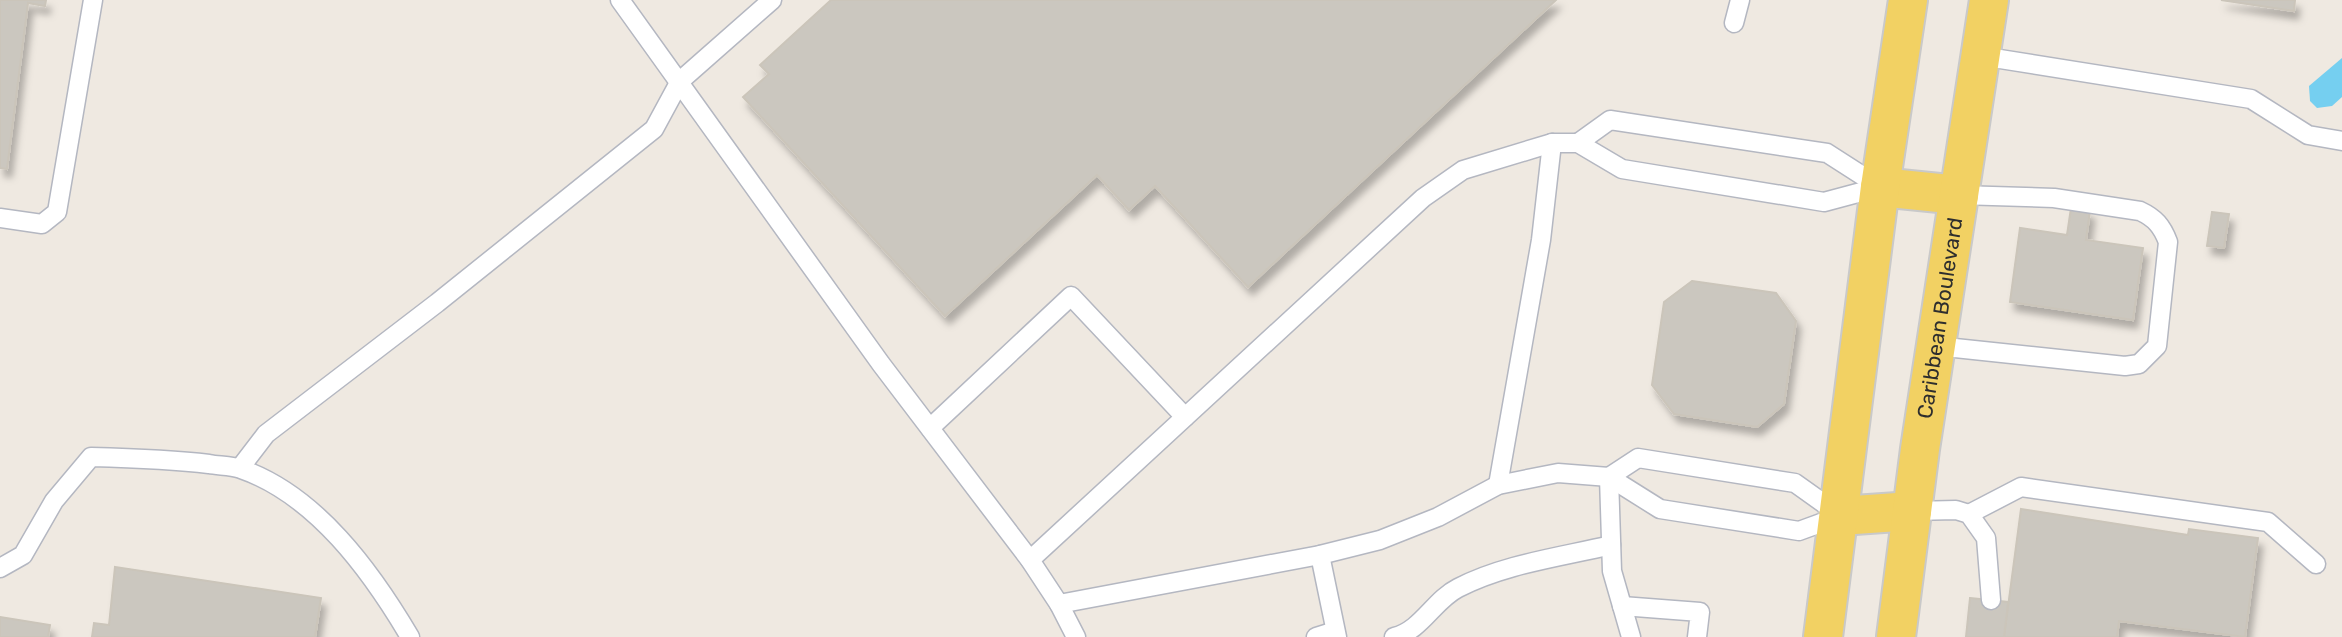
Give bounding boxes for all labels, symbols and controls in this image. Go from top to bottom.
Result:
street label: Caribbean Boulevard [1912,216,1967,420]

